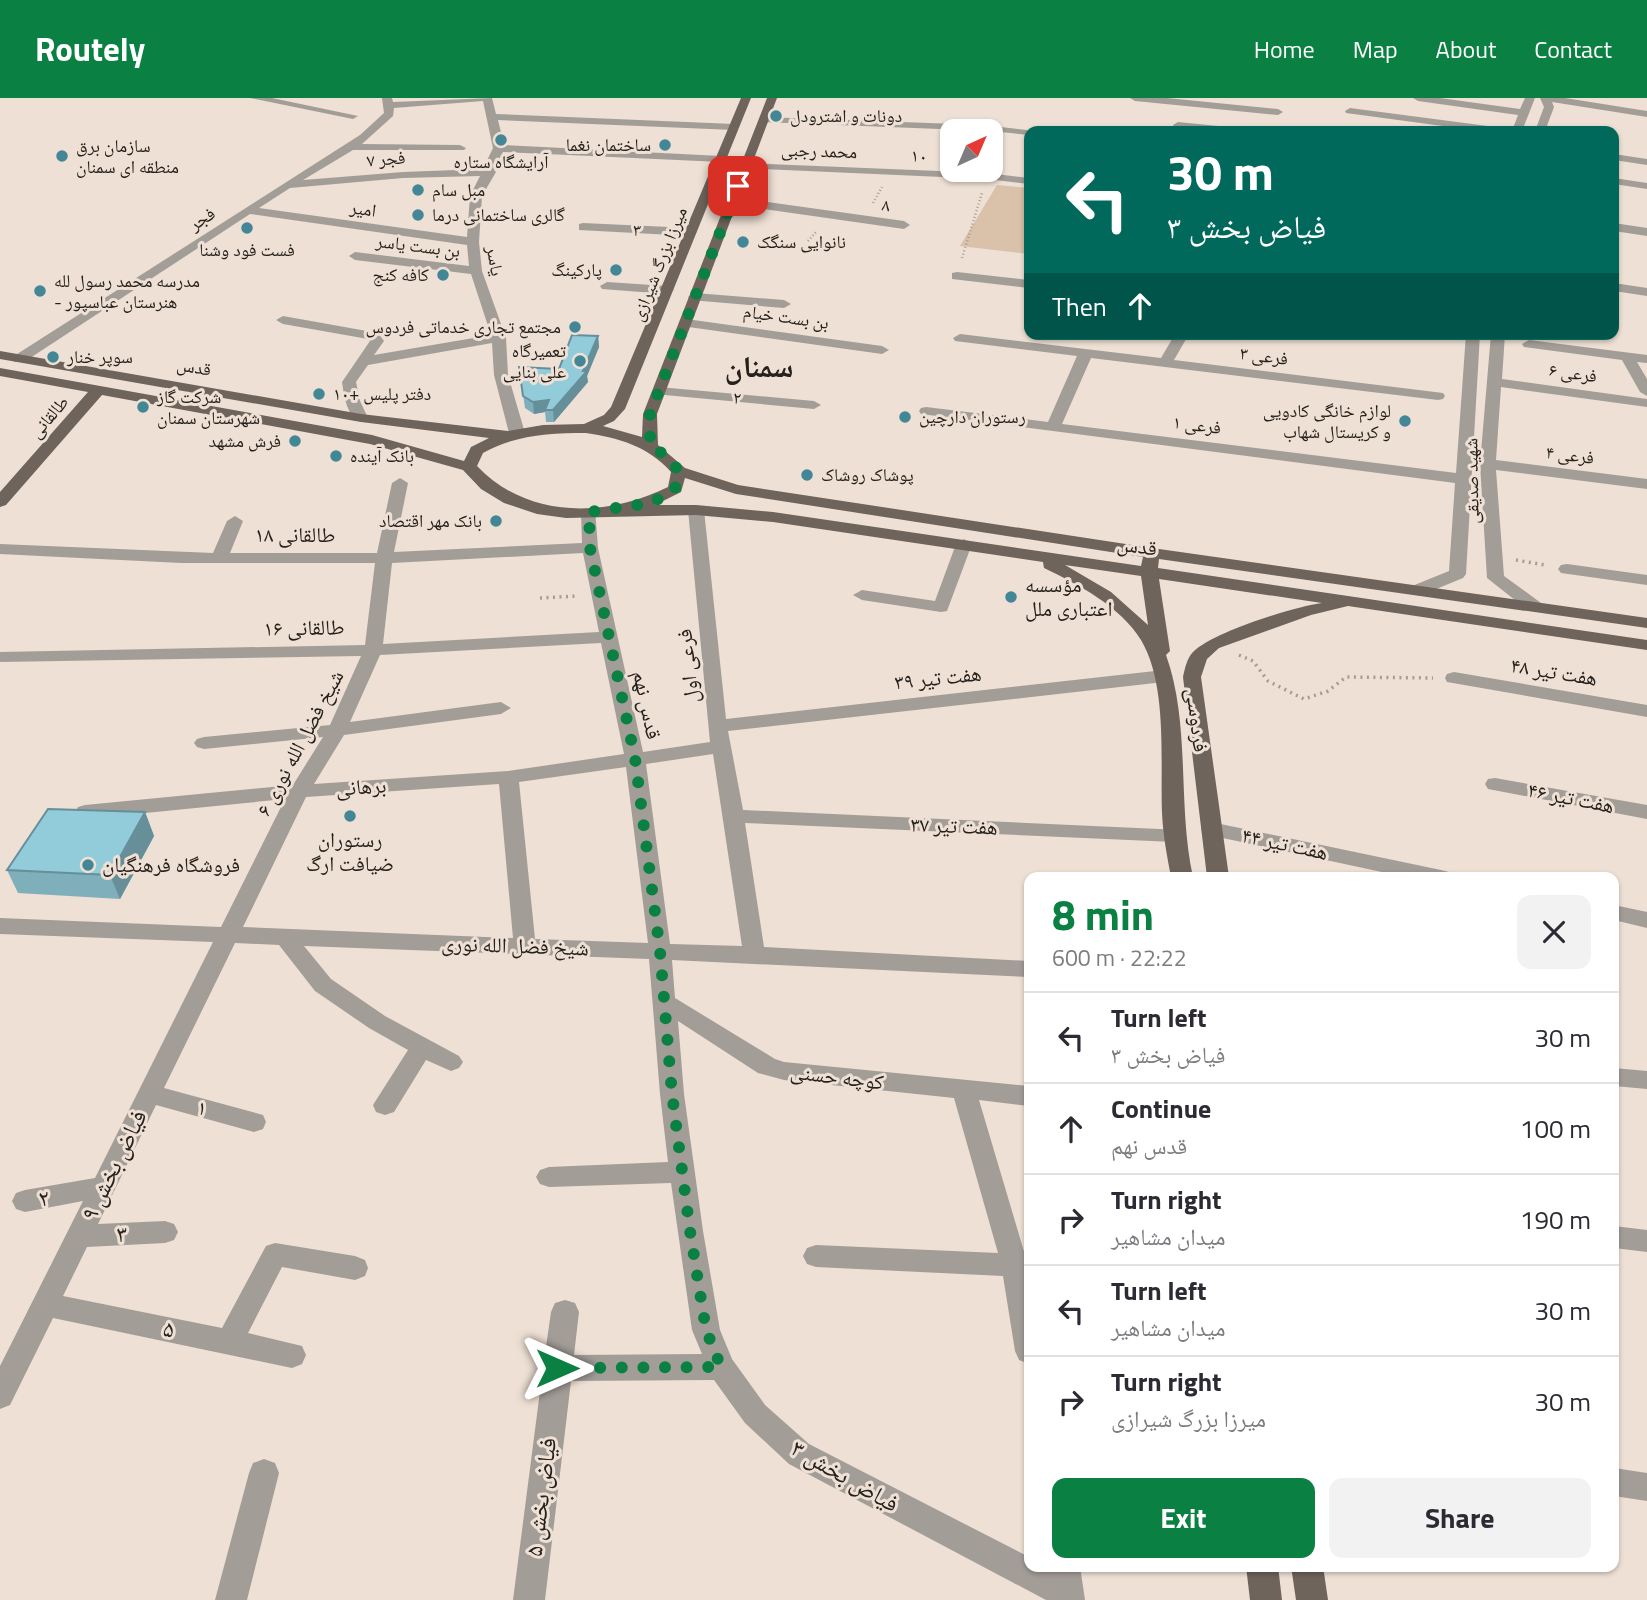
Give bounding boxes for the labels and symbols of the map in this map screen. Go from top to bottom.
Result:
place label: دونات و اشترودل [790,102,902,129]
marker: دونات و اشترودل [768,108,784,124]
north arrow [940,119,1003,182]
place label: ساختمان نغما [566,131,651,158]
place label: سازمان برق منطقه ای سمنان [76,132,179,180]
marker: آرایشگاه ستاره [493,132,509,148]
street label: محمد رجبی [780,136,858,165]
marker: ساختمان نغما [657,137,673,153]
street label: ۱۰ [910,142,928,169]
street label: فجر ۷ [365,143,406,174]
marker: سازمان برق منطقه ای سمنان [54,148,70,164]
place label: آرایشگاه ستاره [454,148,549,175]
pin [708,156,768,216]
place label: مبل سام [432,176,485,203]
marker: مبل سام [410,182,426,198]
street label: ۸ [880,191,892,218]
street label: امیر [347,193,378,224]
street label: فجر [182,200,220,238]
place label: گالری ساختمانی درما [432,201,565,228]
street label: میرزا بزرگ شیرازی [623,203,694,325]
marker: گالری ساختمانی درما [410,207,426,223]
street label: ۳ [632,216,642,243]
marker: فست فود وشنا [239,220,255,236]
street label: بن بست یاسر [373,227,462,264]
place label: نانوایی سنگک [757,228,846,255]
marker: نانوایی سنگک [735,234,751,250]
place label: فست فود وشنا [199,236,295,263]
street label: یاسر [479,243,511,278]
place label: پارکینگ [551,256,602,283]
place label: کافه کنج [373,261,430,288]
marker: پارکینگ [608,262,624,278]
place label: مدرسه محمد رسول لله - هنرستان عباسپور [54,267,200,315]
marker: کافه کنج [435,267,451,283]
marker: مدرسه محمد رسول لله - هنرستان عباسپور [32,283,48,299]
street label: بن بست خیام [741,297,831,336]
place label: مجتمع تجاری خدماتی فردوس [365,313,561,340]
marker: مجتمع تجاری خدماتی فردوس [567,319,583,335]
place label: تعمیرگاه علی بنایی [503,337,566,385]
street label: فرعی ۳ [1238,339,1290,372]
place label: سوپر خنار [66,343,133,370]
district label: سمنان [725,343,793,389]
marker: سوپر خنار [45,349,61,365]
street label: قدس [175,350,213,383]
marker: تعمیرگاه علی بنایی [572,353,588,369]
street label: فرعی ۶ [1547,356,1599,389]
place label: دفتر پلیس +۱۰ [333,380,431,407]
place label: شرکت گاز شهرستان سمنان [156,383,260,431]
street label: ۲ [732,384,742,411]
marker: دفتر پلیس +۱۰ [311,386,327,402]
street label: طالقانی [22,389,75,444]
place label: لوازم خانگی کادویی و کریستال شهاب [1263,397,1391,445]
marker: شرکت گاز شهرستان سمنان [135,399,151,415]
place label: رستوران دارچین [919,403,1026,430]
street label: فرعی ۱ [1171,408,1223,441]
marker: رستوران دارچین [897,409,913,425]
marker: لوازم خانگی کادویی و کریستال شهاب [1397,413,1413,429]
place label: فرش مشهد [208,427,281,454]
marker: فرش مشهد [287,433,303,449]
street label: شهید صدیقی [1457,438,1486,524]
street label: فرعی ۴ [1544,438,1596,471]
place label: بانک آینده [350,442,414,469]
marker: بانک آینده [328,448,344,464]
place label: پوشاک روشاک [821,461,914,488]
marker: پوشاک روشاک [799,467,815,483]
place label: بانک مهر اقتصاد [379,507,482,534]
marker: بانک مهر اقتصاد [488,513,504,529]
street label: طالقانی ۱۸ [255,518,335,550]
street label: قدس [1115,526,1159,564]
place label: مؤسسه اعتباری ملل [1025,568,1112,624]
marker: مؤسسه اعتباری ملل [1003,589,1019,605]
street label: طالقانی ۱۶ [263,610,345,644]
street label: فرعی اول [667,627,707,705]
street label: هفت تیر ۴۸ [1509,648,1600,694]
street label: هفت تیر ۳۹ [893,657,983,697]
street label: شیخ فضل الله نوری ۶ [247,664,351,821]
street label: قدس نهم [625,667,671,742]
street label: فردوسی [1178,686,1218,754]
street label: برهانی [335,768,387,804]
street label: هفت تیر ۴۶ [1525,773,1617,821]
street label: هفت تیر ۳۷ [910,807,998,843]
marker: رستوران ضیافت ارگ [342,808,358,824]
street label: هفت تیر ۴۴ [1239,818,1331,868]
place label: رستوران ضیافت ارگ [306,823,394,879]
place label: فروشگاه فرهنگیان [102,848,240,880]
marker: فروشگاه فرهنگیان [80,857,96,873]
street label: شیخ فضل الله نوری [441,926,589,964]
street label: کوچه حسنی [789,1054,886,1098]
street label: ۱ [194,1090,211,1124]
street label: فیاض بخش ۹ [71,1103,155,1226]
street label: ۲ [35,1178,53,1216]
street label: ۳ [116,1215,128,1251]
street label: ۵ [160,1309,178,1347]
position arrow [520,1331,594,1405]
street label: فیاض بخش ۳ [785,1430,906,1521]
street label: فیاض بخش ۵ [515,1435,565,1558]

